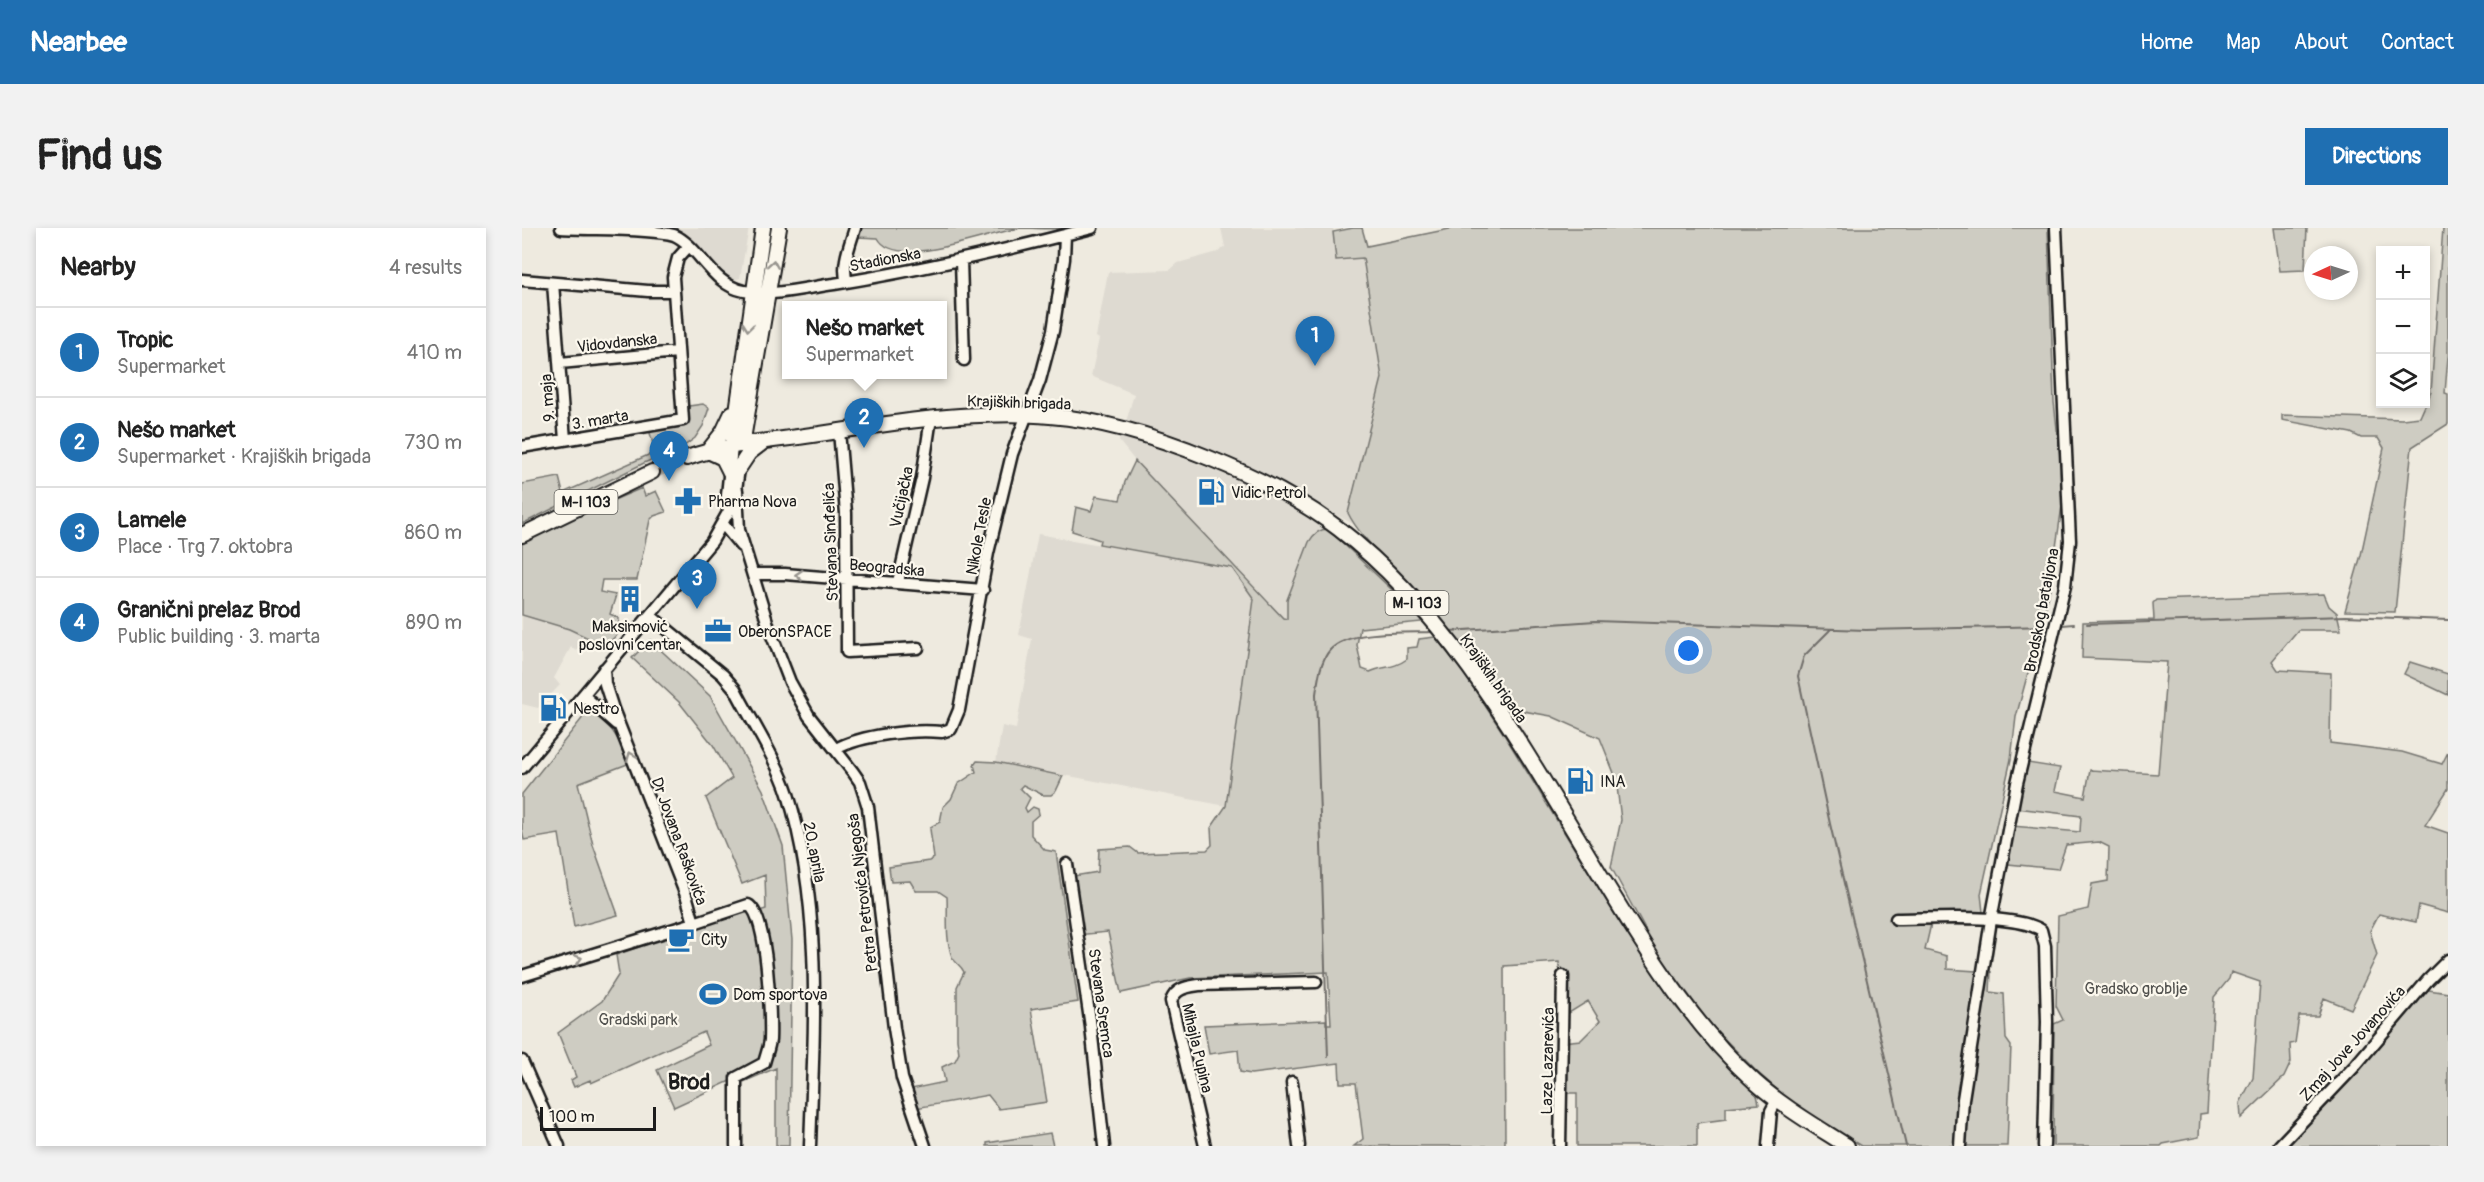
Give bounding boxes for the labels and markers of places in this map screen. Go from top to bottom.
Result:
pin: 1 [1296,316,1334,366]
pin: 2 [844,398,884,448]
pin: 4 [650,432,688,481]
fuel station icon: Vidic Petrol [1196,477,1226,507]
place label: Vidic Petrol [1231,483,1307,503]
pharmacy icon: Pharma Nova [673,486,703,516]
place label: Pharma Nova [708,492,797,512]
pin: 3 [678,560,717,609]
building icon: Maksimović poslovni centar [615,584,645,614]
office icon: OberonSPACE [703,616,733,646]
place label: Maksimović poslovni centar [579,617,682,655]
place label: OberonSPACE [738,622,832,642]
fuel station icon: Nestro [538,693,568,723]
place label: Nestro [573,699,620,719]
fuel station icon: INA [1565,766,1595,796]
place label: INA [1600,772,1626,792]
cafe icon: City [666,924,696,954]
place label: City [701,930,727,950]
sports icon: Dom sportova [698,979,728,1009]
place label: Dom sportova [733,985,828,1005]

